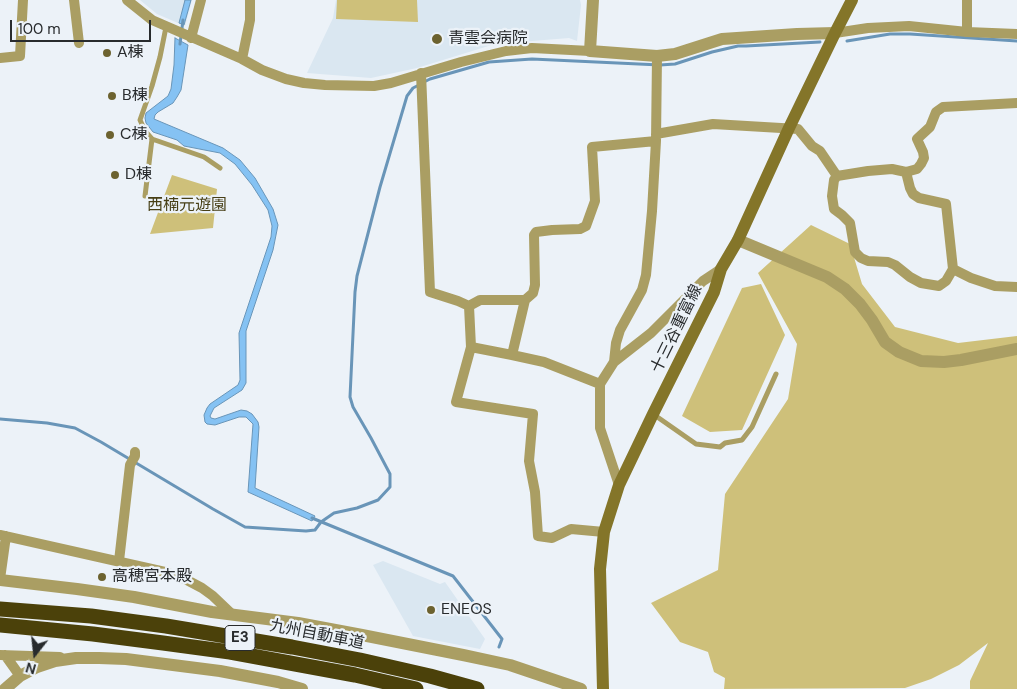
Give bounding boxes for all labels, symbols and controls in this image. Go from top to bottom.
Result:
scale bar [12,10,154,42]
text: 100 m [18,19,61,39]
place label: 青雲会病院 [448,29,528,49]
marker: 青雲会病院 [430,32,444,46]
place label: A棟 [117,43,144,63]
marker: A棟 [101,47,113,59]
place label: B棟 [122,86,148,106]
marker: B棟 [106,90,118,102]
place label: C棟 [120,125,147,145]
marker: C棟 [104,129,116,141]
place label: D棟 [125,165,152,185]
marker: D棟 [109,169,121,181]
park label: 西楠元遊園 [147,196,227,216]
street label: 十三谷重富線 [647,282,707,376]
place label: 高穂宮本殿 [112,567,192,587]
marker: 高穂宮本殿 [96,571,108,583]
place label: ENEOS [441,600,492,620]
marker: ENEOS [425,604,437,616]
street label: 九州自動車道 [268,616,366,654]
road number: E3 [225,626,255,650]
north arrow [10,629,60,679]
text: N [23,658,38,678]

